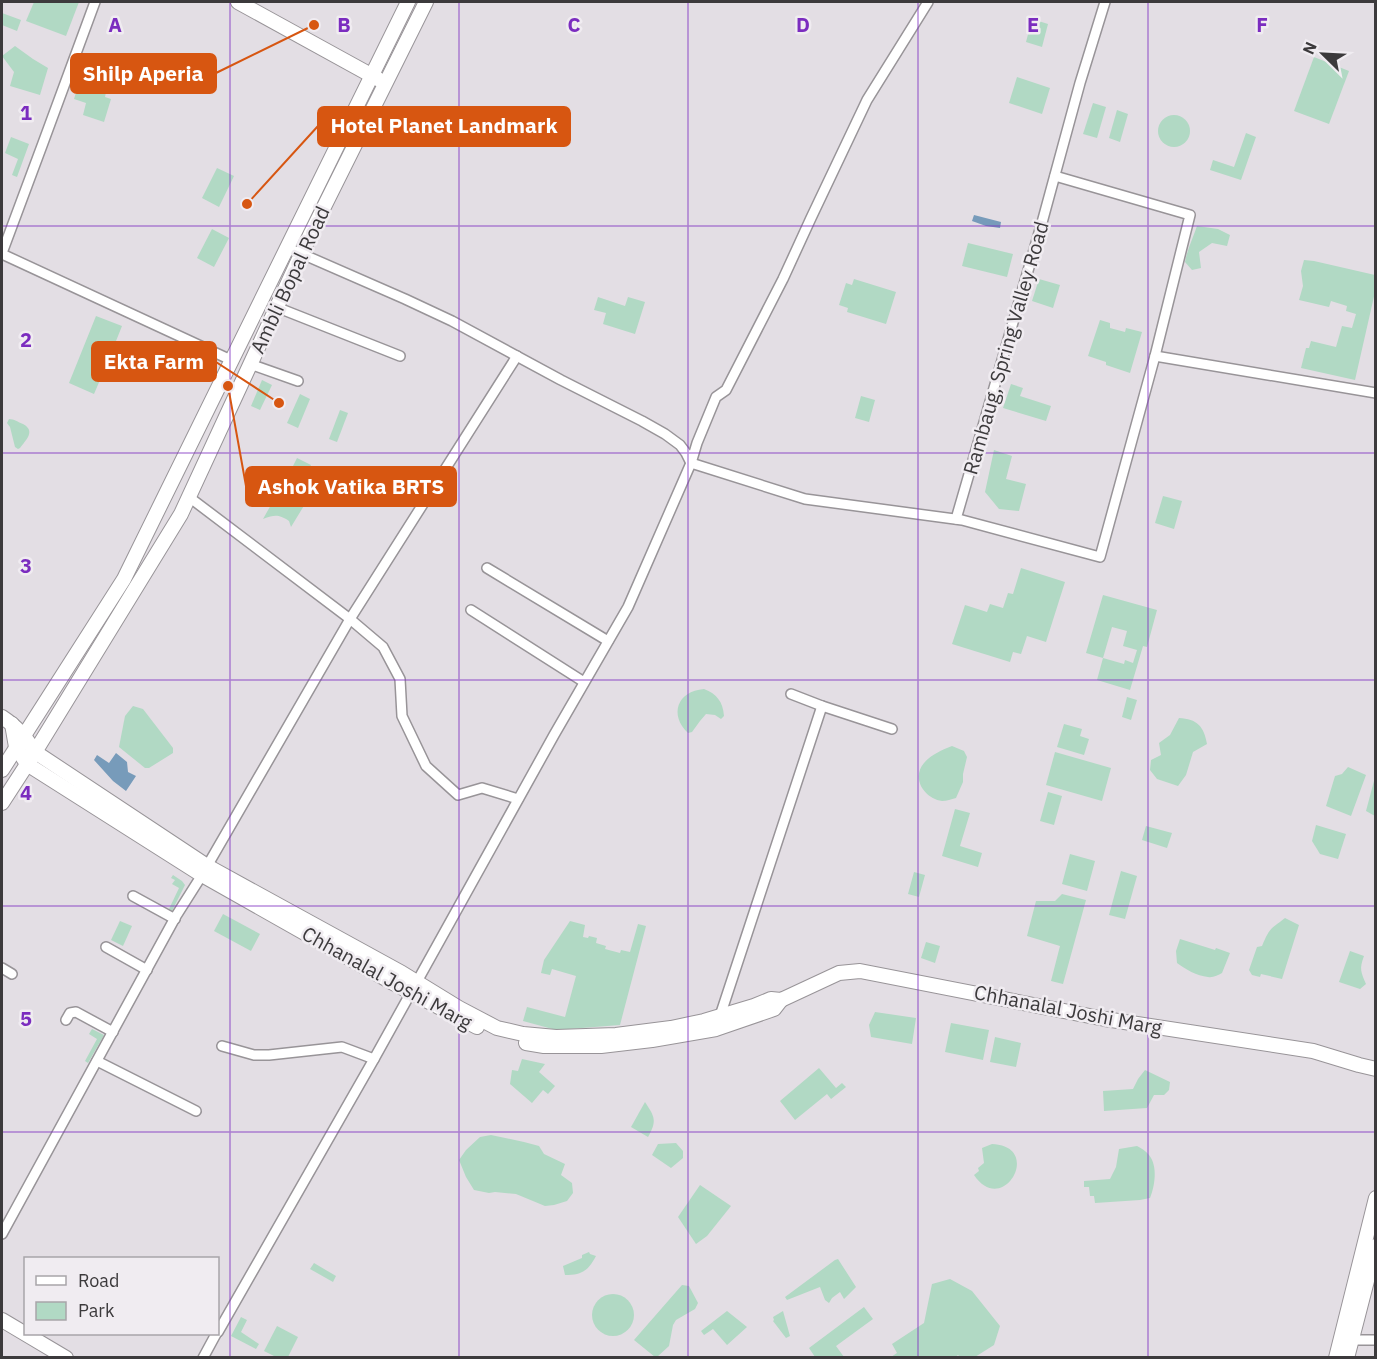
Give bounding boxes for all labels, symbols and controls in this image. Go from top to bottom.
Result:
text: A [108,11,122,38]
text: B [337,11,351,38]
text: C [567,11,581,38]
text: D [796,11,810,38]
text: E [1027,11,1039,38]
text: F [1256,11,1268,38]
north arrow [1293,24,1353,84]
text: N [1298,39,1321,57]
callout: Shilp Aperia [71,54,216,93]
text: Shilp Aperia [82,59,204,87]
text: 1 [20,99,32,126]
callout: Hotel Planet Landmark [318,107,570,146]
text: Hotel Planet Landmark [330,111,558,139]
street label: Ambli Bopal Road [244,202,336,358]
street label: Rambaug, Spring Valley Road [956,218,1055,478]
text: 2 [20,326,32,353]
callout: Ekta Farm [92,342,216,381]
text: Ekta Farm [104,347,204,375]
callout: Ashok Vatika BRTS [246,467,456,506]
text: Ashok Vatika BRTS [258,472,444,500]
text: 3 [20,552,32,579]
text: 4 [20,779,32,806]
street label: Chhanalal Joshi Marg [297,920,478,1036]
street label: Chhanalal Joshi Marg [972,978,1165,1041]
text: 5 [20,1005,32,1032]
legend [24,1257,219,1335]
text: Road [78,1269,119,1292]
text: Park [78,1299,115,1322]

